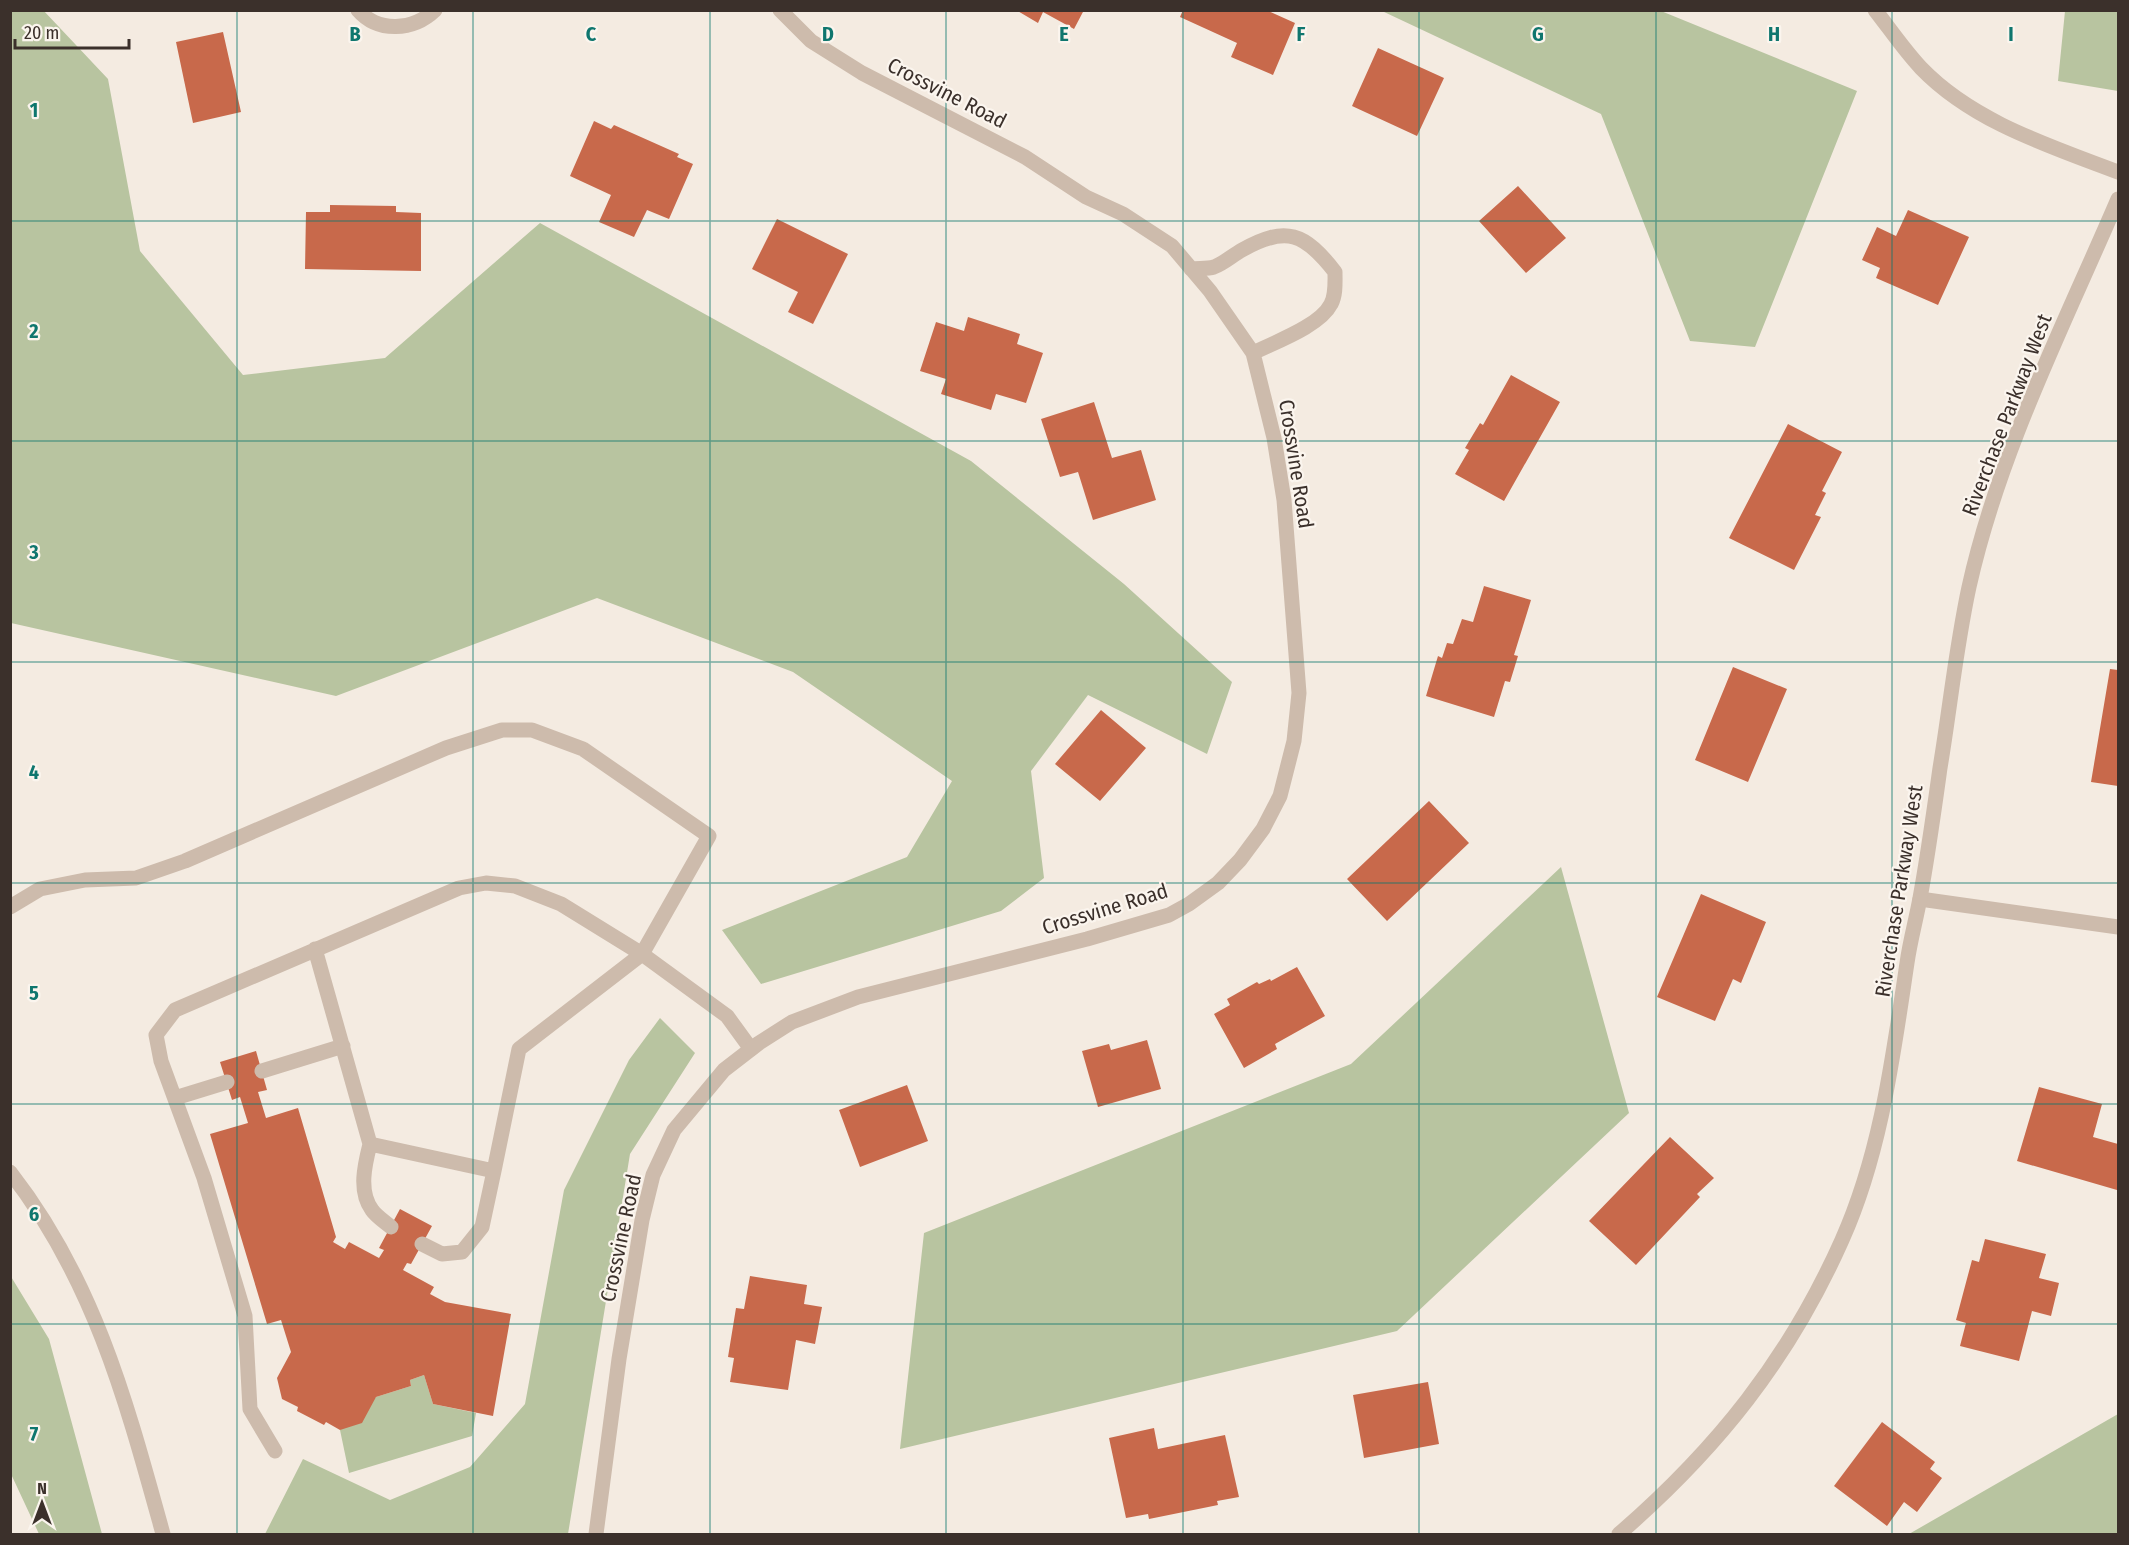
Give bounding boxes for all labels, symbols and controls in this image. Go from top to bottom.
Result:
scale bar [15,12,129,50]
text: 20 m [24,22,59,44]
text: B [349,22,361,46]
text: C [586,22,597,46]
text: D [822,22,834,46]
text: E [1059,22,1069,46]
text: F [1297,22,1306,46]
text: G [1532,22,1544,46]
text: H [1768,22,1780,46]
text: I [2008,22,2014,46]
street label: Crossvine Road [883,52,1011,134]
text: 1 [30,98,38,122]
street label: Riverchase Parkway West [1956,310,2058,520]
text: 2 [28,319,39,343]
street label: Crossvine Road [1273,398,1319,530]
text: 3 [28,540,39,564]
text: 4 [29,760,39,784]
street label: Riverchase Parkway West [1869,783,1929,999]
street label: Crossvine Road [1039,878,1171,940]
text: 5 [29,981,39,1005]
street label: Crossvine Road [595,1172,647,1304]
text: 6 [29,1202,39,1226]
text: 7 [30,1422,39,1446]
north arrow [12,1473,72,1533]
text: N [37,1479,47,1498]

